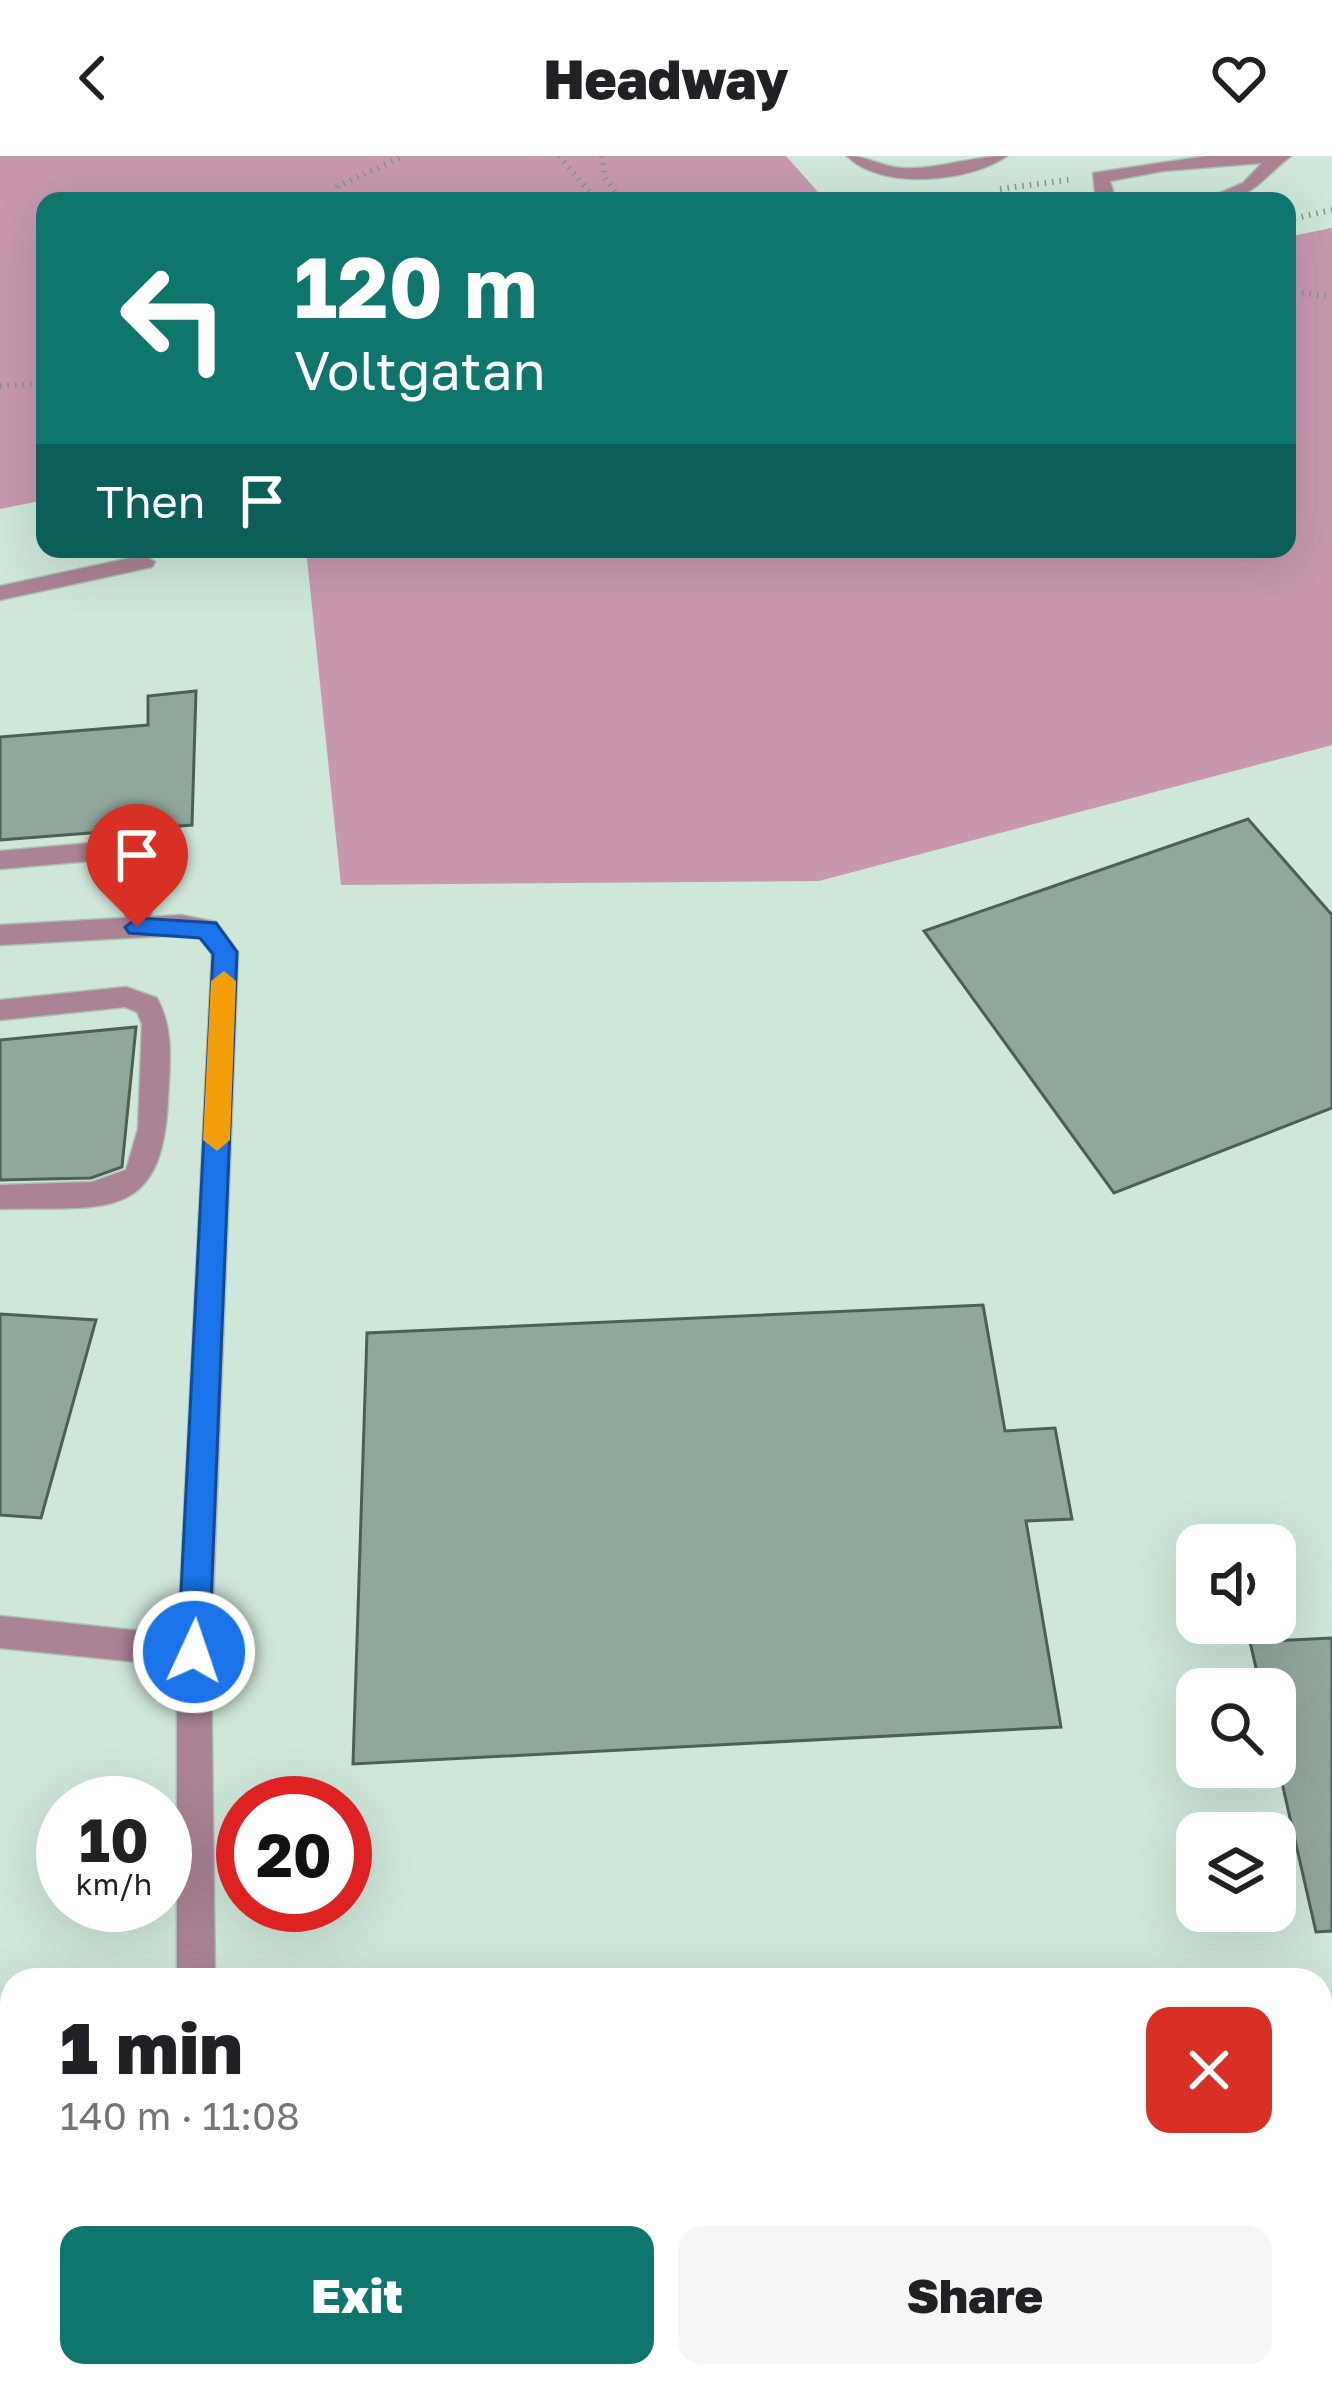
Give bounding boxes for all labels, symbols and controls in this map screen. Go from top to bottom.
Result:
icon: back [60,45,126,111]
icon: heart [1206,45,1272,111]
text: Headway [543,46,789,111]
text: 120 m [294,236,538,336]
icon: left [96,240,252,396]
text: Voltgatan [294,337,546,402]
icon: arrive [229,468,295,534]
text: Then [96,474,205,528]
pin [86,804,188,927]
icon: arrive [104,822,170,888]
map controls [1176,1524,1296,1932]
button: sound [1176,1524,1296,1644]
position arrow [131,1589,257,1715]
button: search [1176,1668,1296,1788]
speed limit sign: 20 [216,1776,372,1932]
text: 10 [79,1803,149,1875]
button: layers [1176,1812,1296,1932]
text: km/h [76,1866,152,1902]
text: 1 min [60,2003,243,2090]
button: close [1146,2007,1272,2133]
text: 140 m · 11:08 [60,2092,300,2139]
button: Exit [60,2226,654,2364]
button: Share [678,2226,1272,2364]

